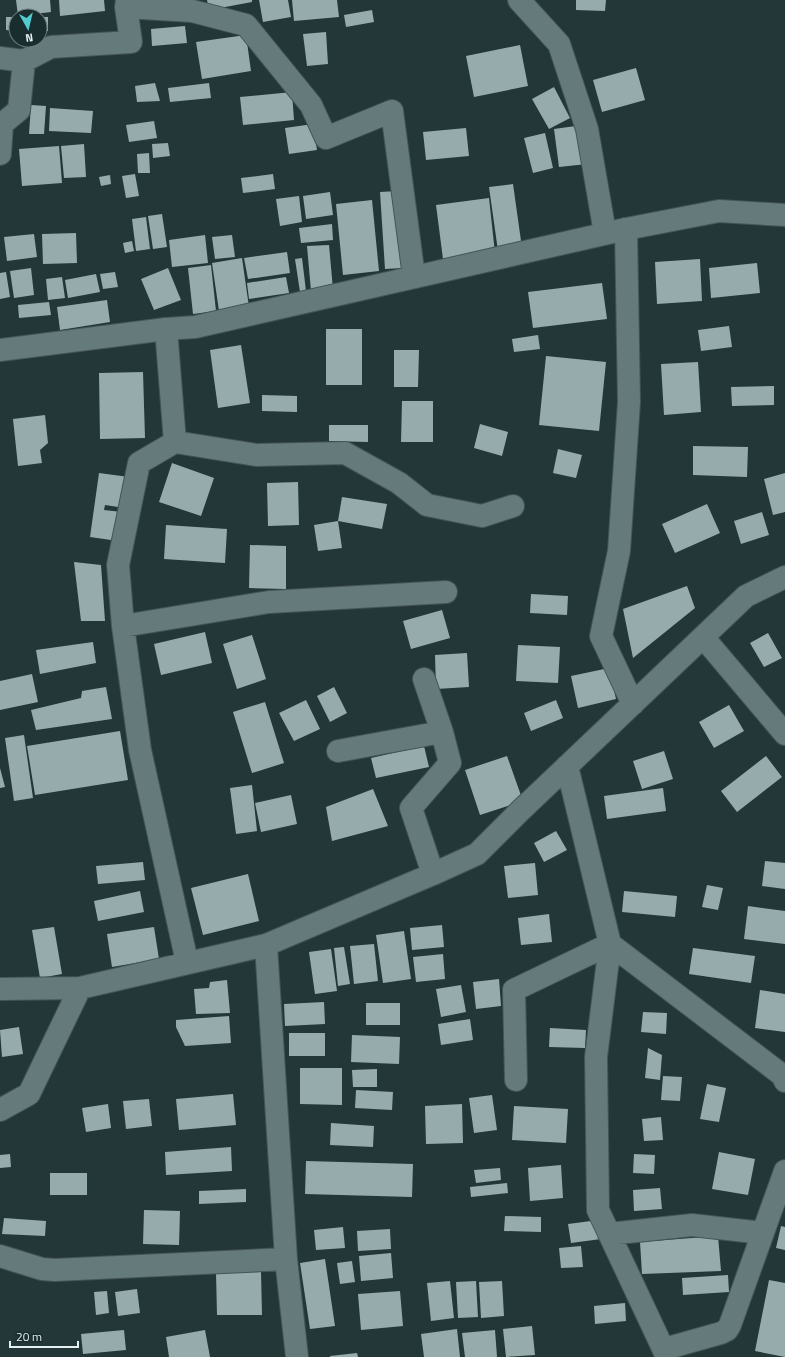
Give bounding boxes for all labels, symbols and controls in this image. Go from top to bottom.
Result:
north arrow [8,8,48,48]
text: N [25,29,34,46]
scale bar [10,1323,78,1349]
text: 20 m [16,1327,42,1346]

